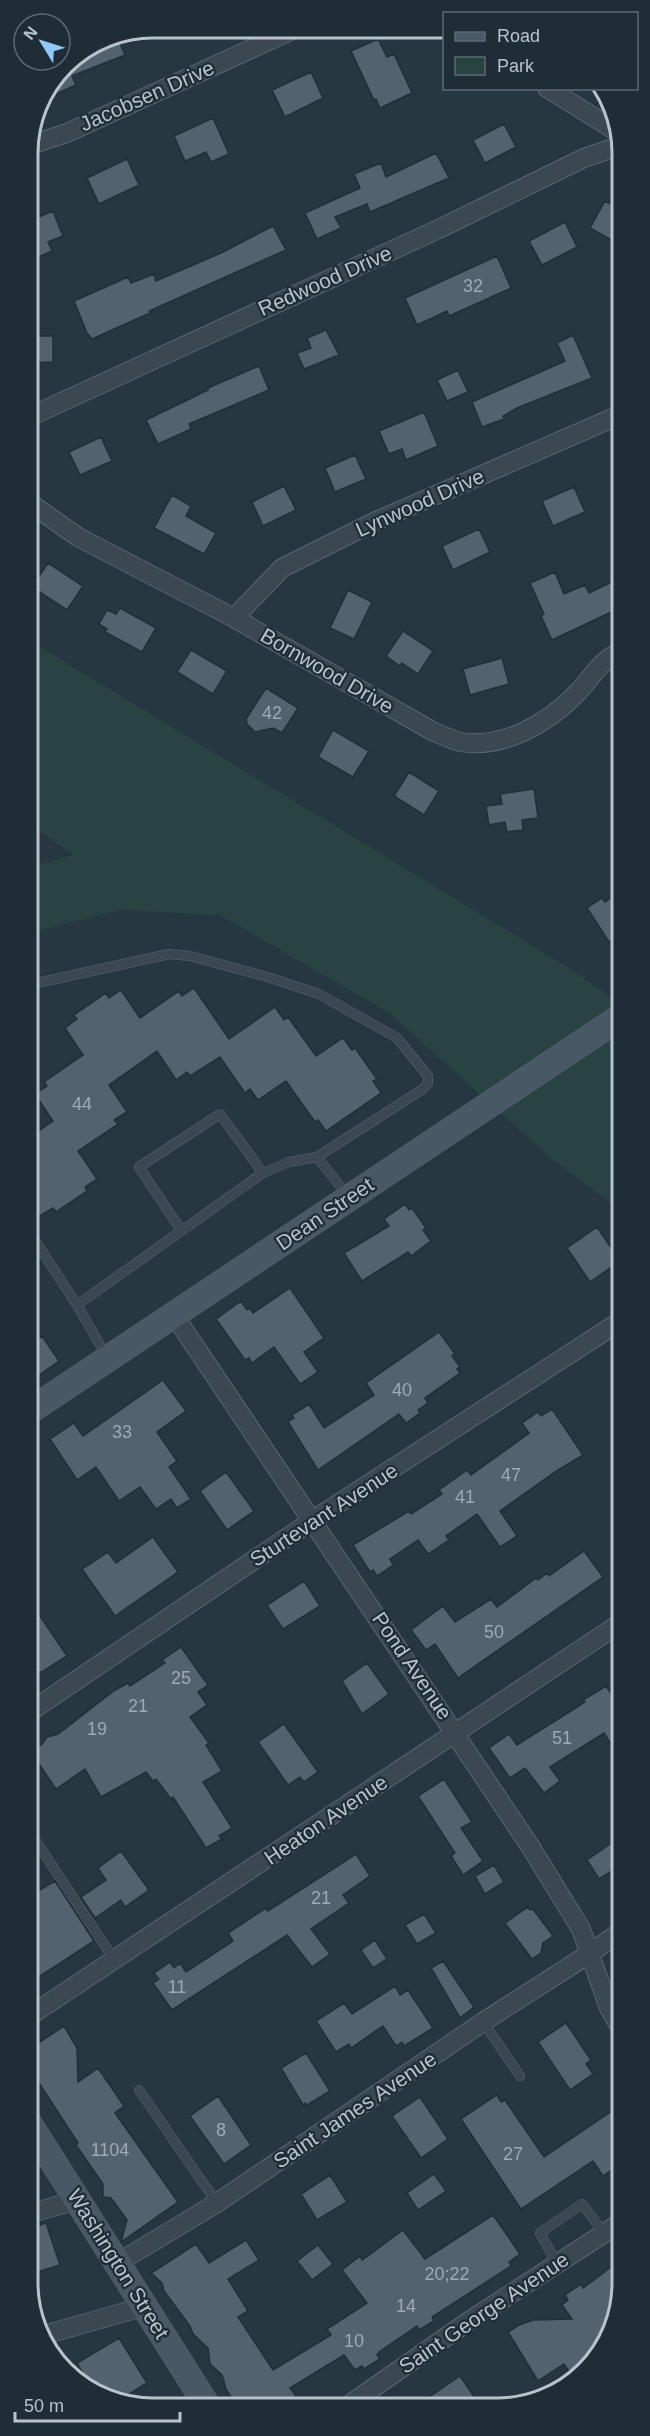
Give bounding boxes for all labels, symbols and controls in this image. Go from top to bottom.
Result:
north arrow [12,12,72,72]
legend [443,12,638,90]
text: N [20,23,41,43]
text: Road [497,26,540,46]
street label: Jacobsen Drive [76,56,218,135]
text: Park [497,56,535,76]
street label: Redwood Drive [255,241,395,320]
house number: 32 [463,276,483,296]
street label: Lynwood Drive [352,464,488,541]
street label: Bornwood Drive [257,623,398,718]
house number: 42 [262,703,282,723]
house number: 44 [72,1094,92,1114]
street label: Dean Street [272,1173,378,1254]
house number: 40 [392,1380,412,1400]
house number: 33 [112,1422,132,1442]
street label: Sturtevant Avenue [246,1458,402,1571]
house number: 47 [501,1465,521,1485]
house number: 41 [455,1487,475,1507]
street label: Pond Avenue [368,1608,457,1724]
house number: 50 [484,1622,504,1642]
house number: 25 [171,1668,191,1688]
house number: 21 [128,1696,148,1716]
house number: 19 [87,1719,107,1739]
house number: 51 [552,1728,572,1748]
street label: Heaton Avenue [260,1770,392,1869]
house number: 21 [311,1888,331,1908]
house number: 11 [168,1977,186,1997]
street label: Saint James Avenue [269,2047,440,2173]
house number: 8 [216,2120,226,2140]
house number: 1104 [91,2140,129,2160]
house number: 27 [503,2144,523,2164]
street label: Washington Street [63,2185,174,2343]
street label: Saint George Avenue [395,2247,573,2378]
house number: 20;22 [424,2264,470,2284]
house number: 14 [396,2296,416,2316]
house number: 10 [344,2331,364,2351]
scale bar [15,2385,180,2423]
text: 50 m [24,2396,64,2416]

